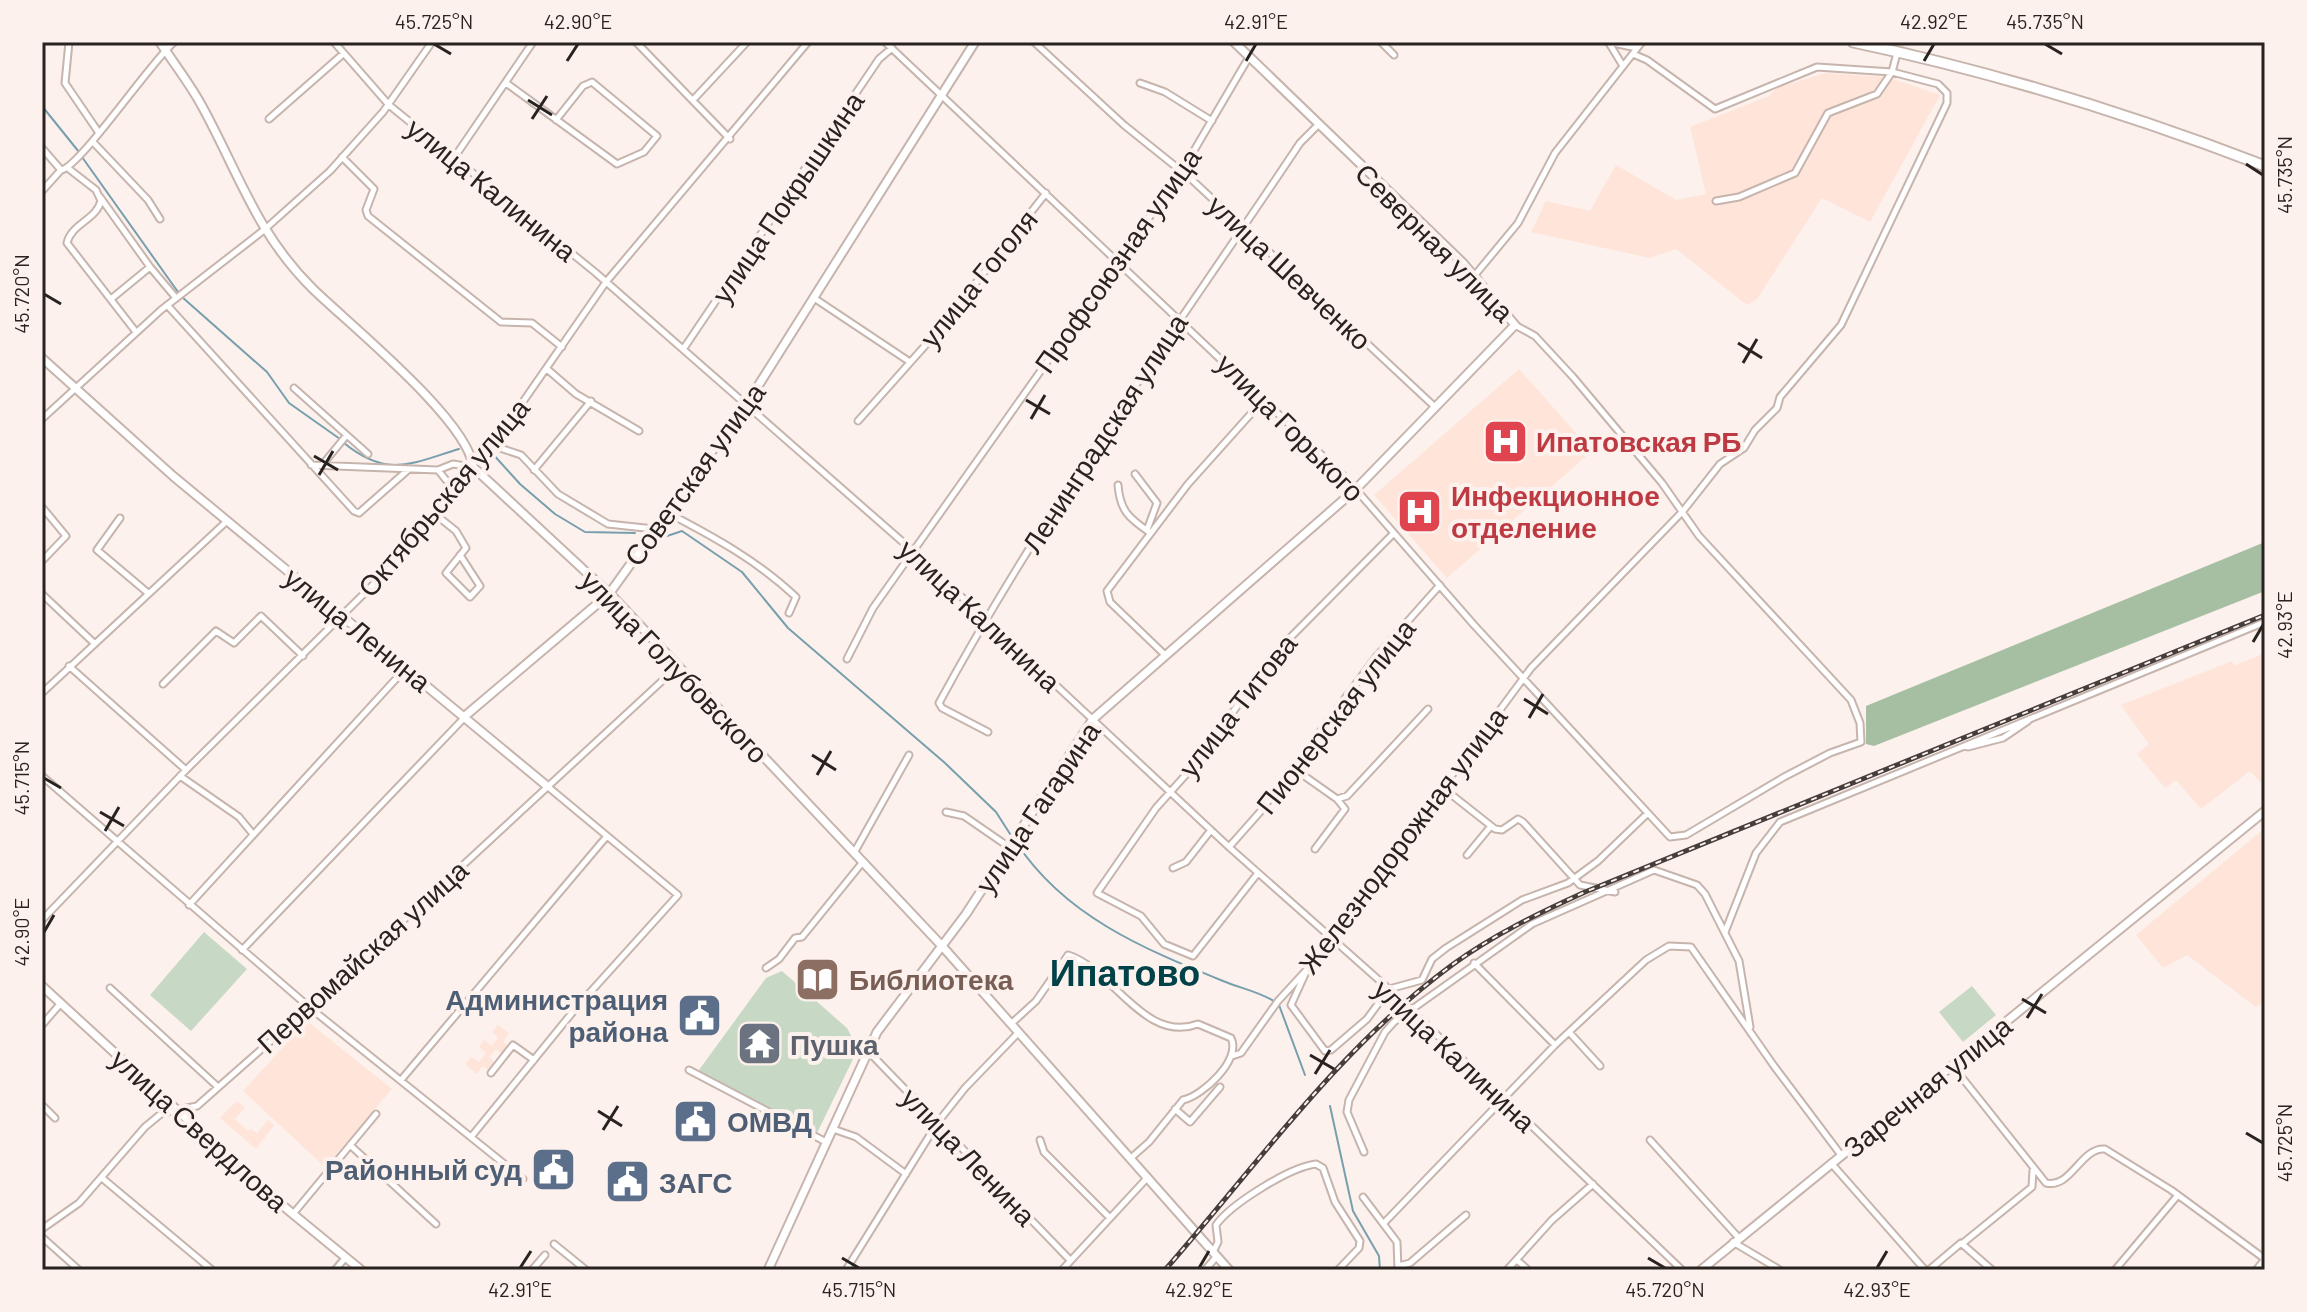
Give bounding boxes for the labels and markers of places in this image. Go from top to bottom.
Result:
hospital icon: Ипатовская РБ [1481,417,1529,465]
place label: Ипатовская РБ [1536,424,1741,458]
place label: Инфекционное отделение [1451,478,1660,544]
hospital icon: Инфекционное отделение [1396,487,1444,535]
library icon: Библиотека [794,955,842,1003]
place label: Библиотека [849,962,1014,996]
place label: Администрация района [445,982,668,1048]
public building icon: Администрация района [675,991,723,1039]
temple icon: Пушка [735,1020,783,1068]
place label: Пушка [790,1027,879,1061]
public building icon: ОМВД [672,1097,720,1145]
place label: ОМВД [727,1104,812,1138]
public building icon: Районный суд [529,1145,577,1193]
place label: Районный суд [325,1152,522,1186]
public building icon: ЗАГС [604,1158,652,1206]
place label: ЗАГС [659,1165,733,1199]

